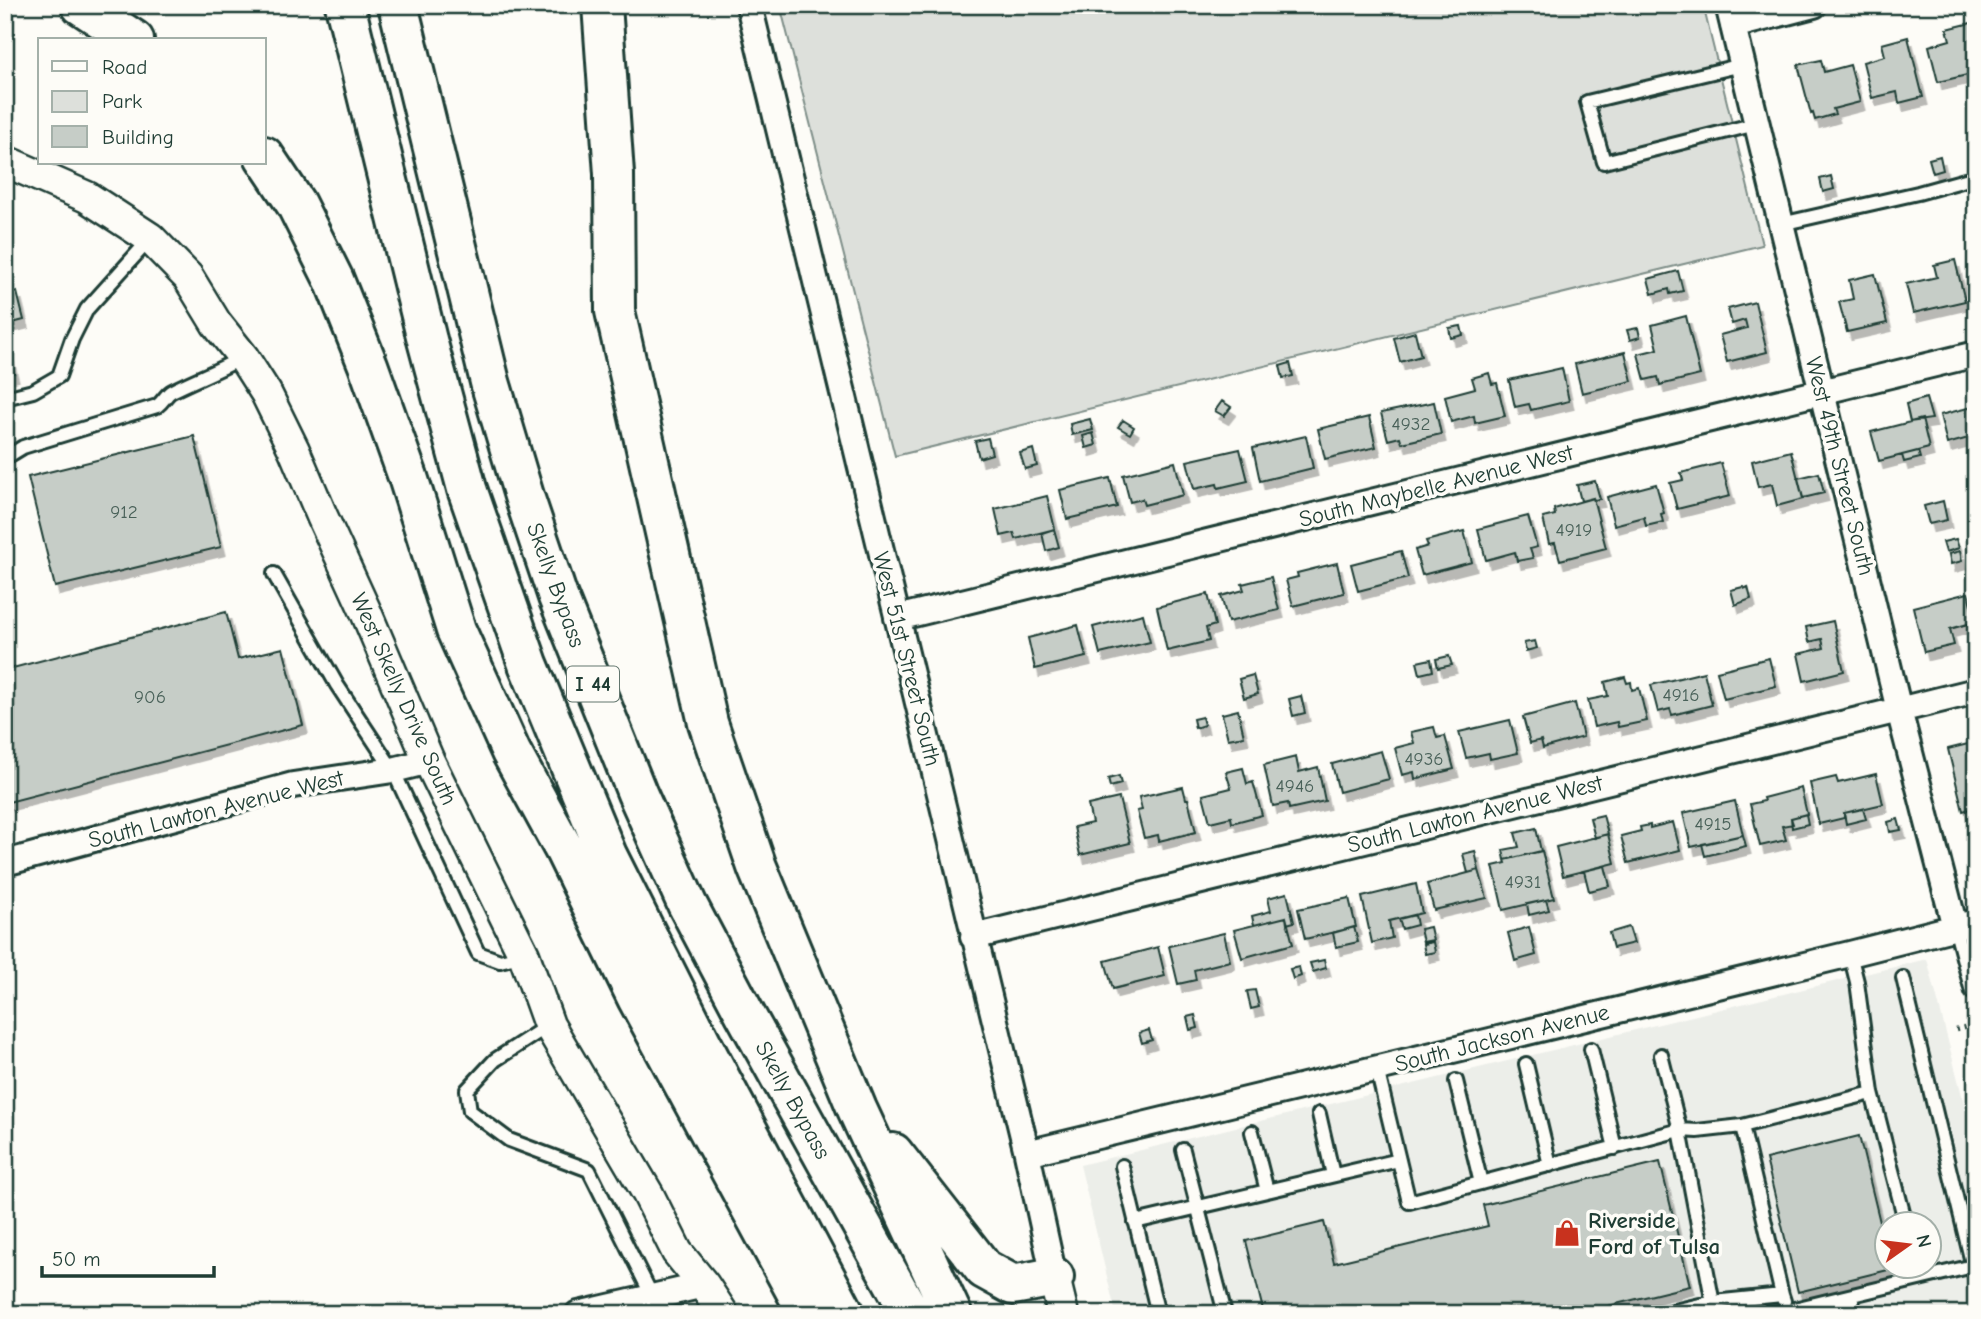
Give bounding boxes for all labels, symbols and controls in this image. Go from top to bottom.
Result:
legend [38,38,266,164]
text: Road [102,55,147,79]
text: Park [102,89,142,113]
text: Building [102,125,174,149]
street label: West 49th Street South [1800,354,1880,578]
house number: 4932 [1392,413,1430,435]
street label: South Maybelle Avenue West [1296,439,1577,533]
house number: 912 [110,501,138,523]
street label: Skelly Bypass [521,519,591,651]
house number: 4919 [1556,519,1592,541]
street label: West 51st Street South [867,549,947,769]
street label: West Skelly Drive South [345,589,463,809]
road number: I 44 [567,666,619,702]
house number: 4916 [1662,684,1700,706]
house number: 906 [134,686,166,708]
house number: 4936 [1404,748,1444,770]
street label: South Lawton Avenue West [86,764,348,854]
street label: South Lawton Avenue West [1345,769,1607,859]
house number: 4946 [1276,775,1314,797]
house number: 4915 [1694,813,1732,835]
house number: 4931 [1505,871,1541,893]
street label: South Jackson Avenue [1392,998,1612,1078]
street label: Skelly Bypass [750,1036,836,1164]
place label: Riverside Ford of Tulsa [1588,1207,1720,1260]
north arrow [1872,1210,1942,1280]
shop icon: Riverside Ford of Tulsa [1552,1218,1582,1248]
text: N [1911,1232,1936,1250]
scale bar [42,1235,214,1279]
text: 50 m [52,1247,101,1271]

